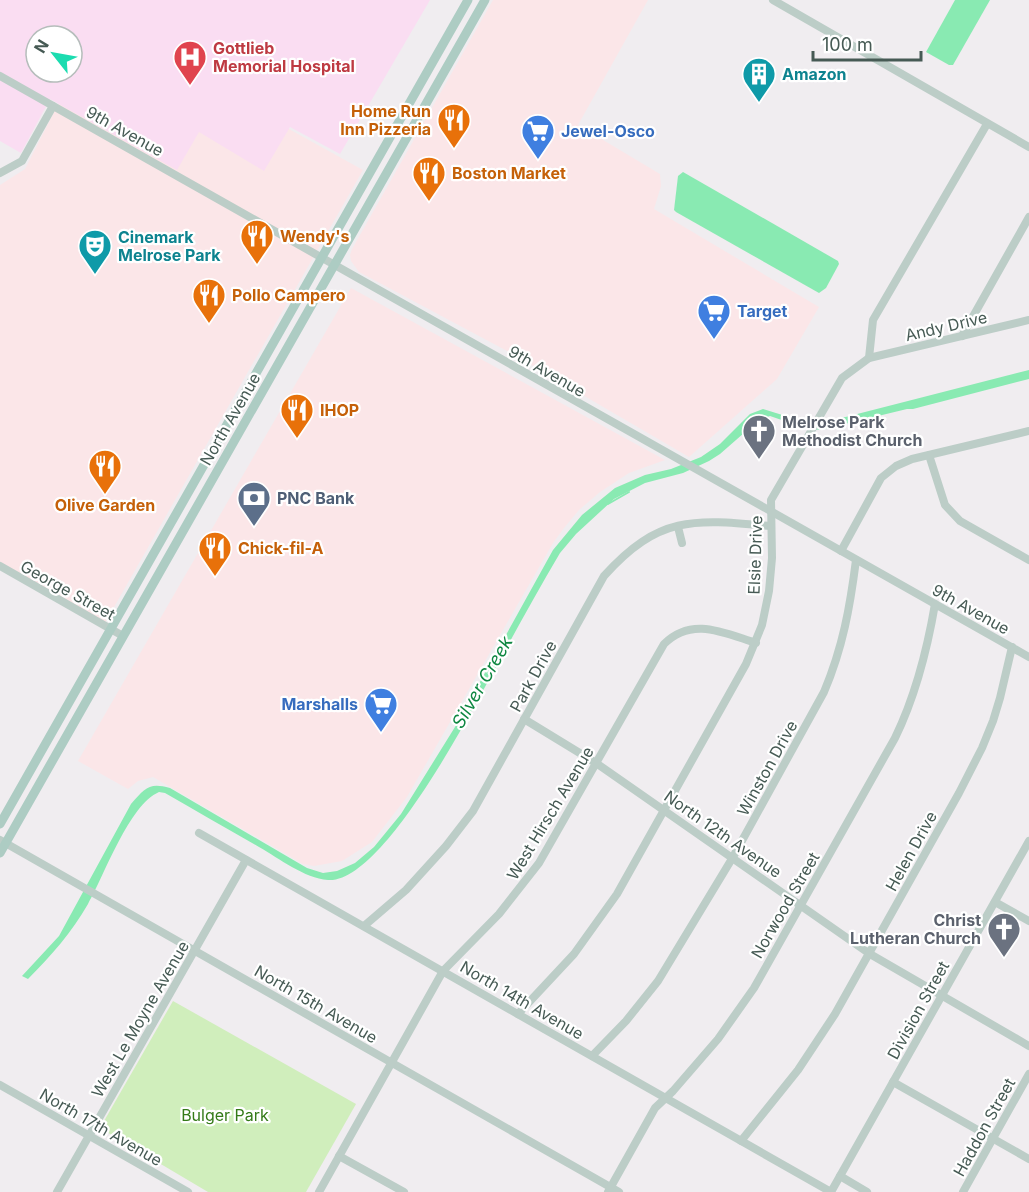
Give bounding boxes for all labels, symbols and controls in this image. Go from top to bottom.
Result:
north arrow [24,24,84,84]
scale bar [813,24,921,62]
text: 100 m [822,34,873,55]
text: N [29,36,53,57]
place label: Gottlieb Memorial Hospital [213,38,355,76]
hospital icon: Gottlieb Memorial Hospital [172,39,208,86]
building icon: Amazon [741,56,777,103]
place label: Amazon [782,64,846,84]
place label: Home Run Inn Pizzeria [340,101,431,139]
street label: 9th Avenue [83,102,167,160]
restaurant icon: Home Run Inn Pizzeria [436,102,472,149]
supermarket icon: Jewel-Osco [520,113,556,160]
place label: Jewel-Osco [561,121,655,141]
restaurant icon: Boston Market [411,155,447,202]
place label: Boston Market [452,163,566,183]
restaurant icon: Wendy's [239,218,275,265]
place label: Wendy's [280,226,349,246]
place label: Cinemark Melrose Park [118,227,221,265]
theatre icon: Cinemark Melrose Park [77,228,113,275]
restaurant icon: Pollo Campero [191,277,227,324]
place label: Pollo Campero [232,285,346,305]
supermarket icon: Target [696,293,732,340]
place label: Target [737,301,788,321]
street label: Andy Drive [903,307,989,345]
street label: 9th Avenue [505,341,589,401]
street label: North Avenue [196,369,264,469]
restaurant icon: IHOP [279,392,315,439]
place label: IHOP [320,400,359,420]
place label: Melrose Park Methodist Church [782,412,922,450]
church icon: Melrose Park Methodist Church [741,413,777,460]
restaurant icon: Olive Garden [87,448,123,495]
bank icon: PNC Bank [236,480,272,527]
place label: PNC Bank [277,488,355,508]
place label: Olive Garden [55,495,155,515]
street label: Elsie Drive [744,515,766,595]
restaurant icon: Chick-fil-A [197,530,233,577]
place label: Chick-fil-A [238,538,324,558]
street label: George Street [17,556,119,624]
street label: 9th Avenue [929,580,1013,638]
water label: Silver Creek [447,631,517,732]
street label: Park Drive [505,637,561,715]
supermarket icon: Marshalls [363,686,399,733]
place label: Marshalls [281,694,358,714]
street label: Winston Drive [733,717,801,819]
street label: West Hirsch Avenue [502,743,598,883]
street label: North 12th Avenue [660,786,786,882]
street label: Helen Drive [881,808,941,894]
street label: Norwood Street [747,848,823,962]
place label: Christ Lutheran Church [850,910,981,948]
church icon: Christ Lutheran Church [986,911,1022,958]
street label: West Le Moyne Avenue [87,937,193,1101]
street label: North 14th Avenue [457,956,587,1044]
street label: Division Street [883,957,953,1063]
street label: North 15th Avenue [251,961,381,1047]
street label: Haddon Street [949,1074,1019,1180]
street label: North 17th Avenue [36,1084,166,1170]
park label: Bulger Park [181,1105,269,1125]

